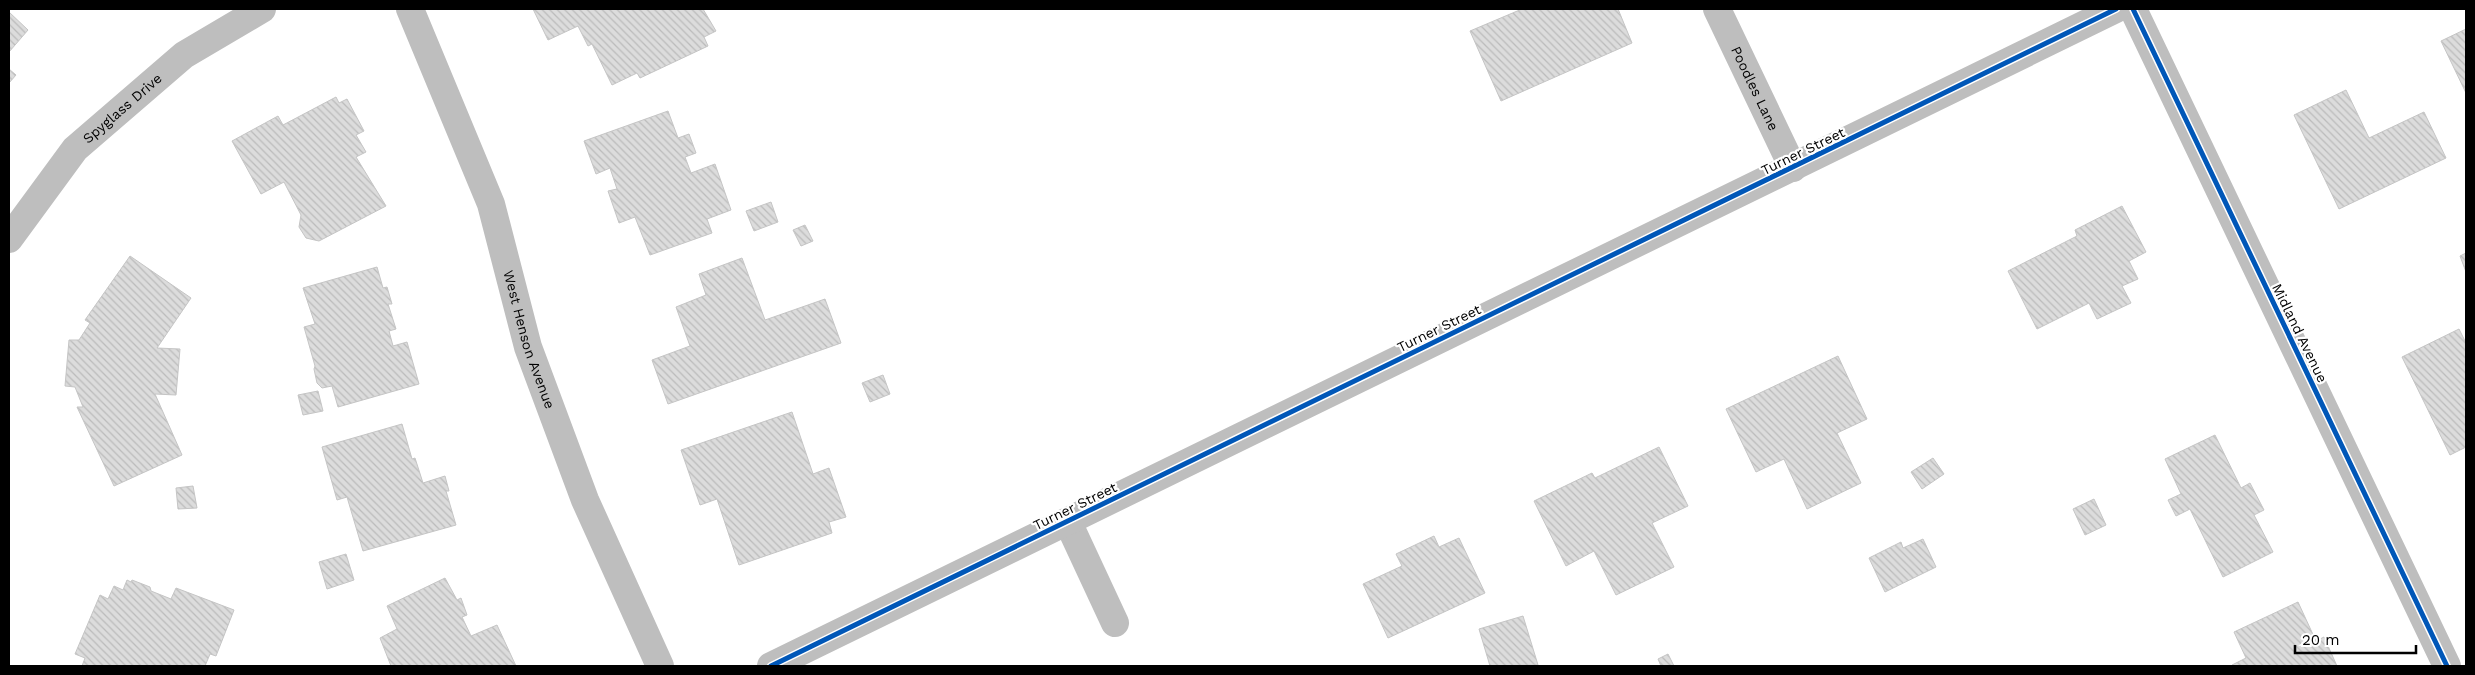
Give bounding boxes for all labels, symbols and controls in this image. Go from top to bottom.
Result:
street label: Poodles Lane [1728,44,1782,133]
street label: Spyglass Drive [80,70,165,147]
street label: Turner Street [1759,124,1847,178]
street label: West Henson Avenue [500,269,558,411]
street label: Midland Avenue [2269,281,2331,385]
street label: Turner Street [1395,301,1483,355]
street label: Turner Street [1031,479,1119,533]
scale bar [2295,622,2416,654]
text: 20 m [2302,631,2340,649]

